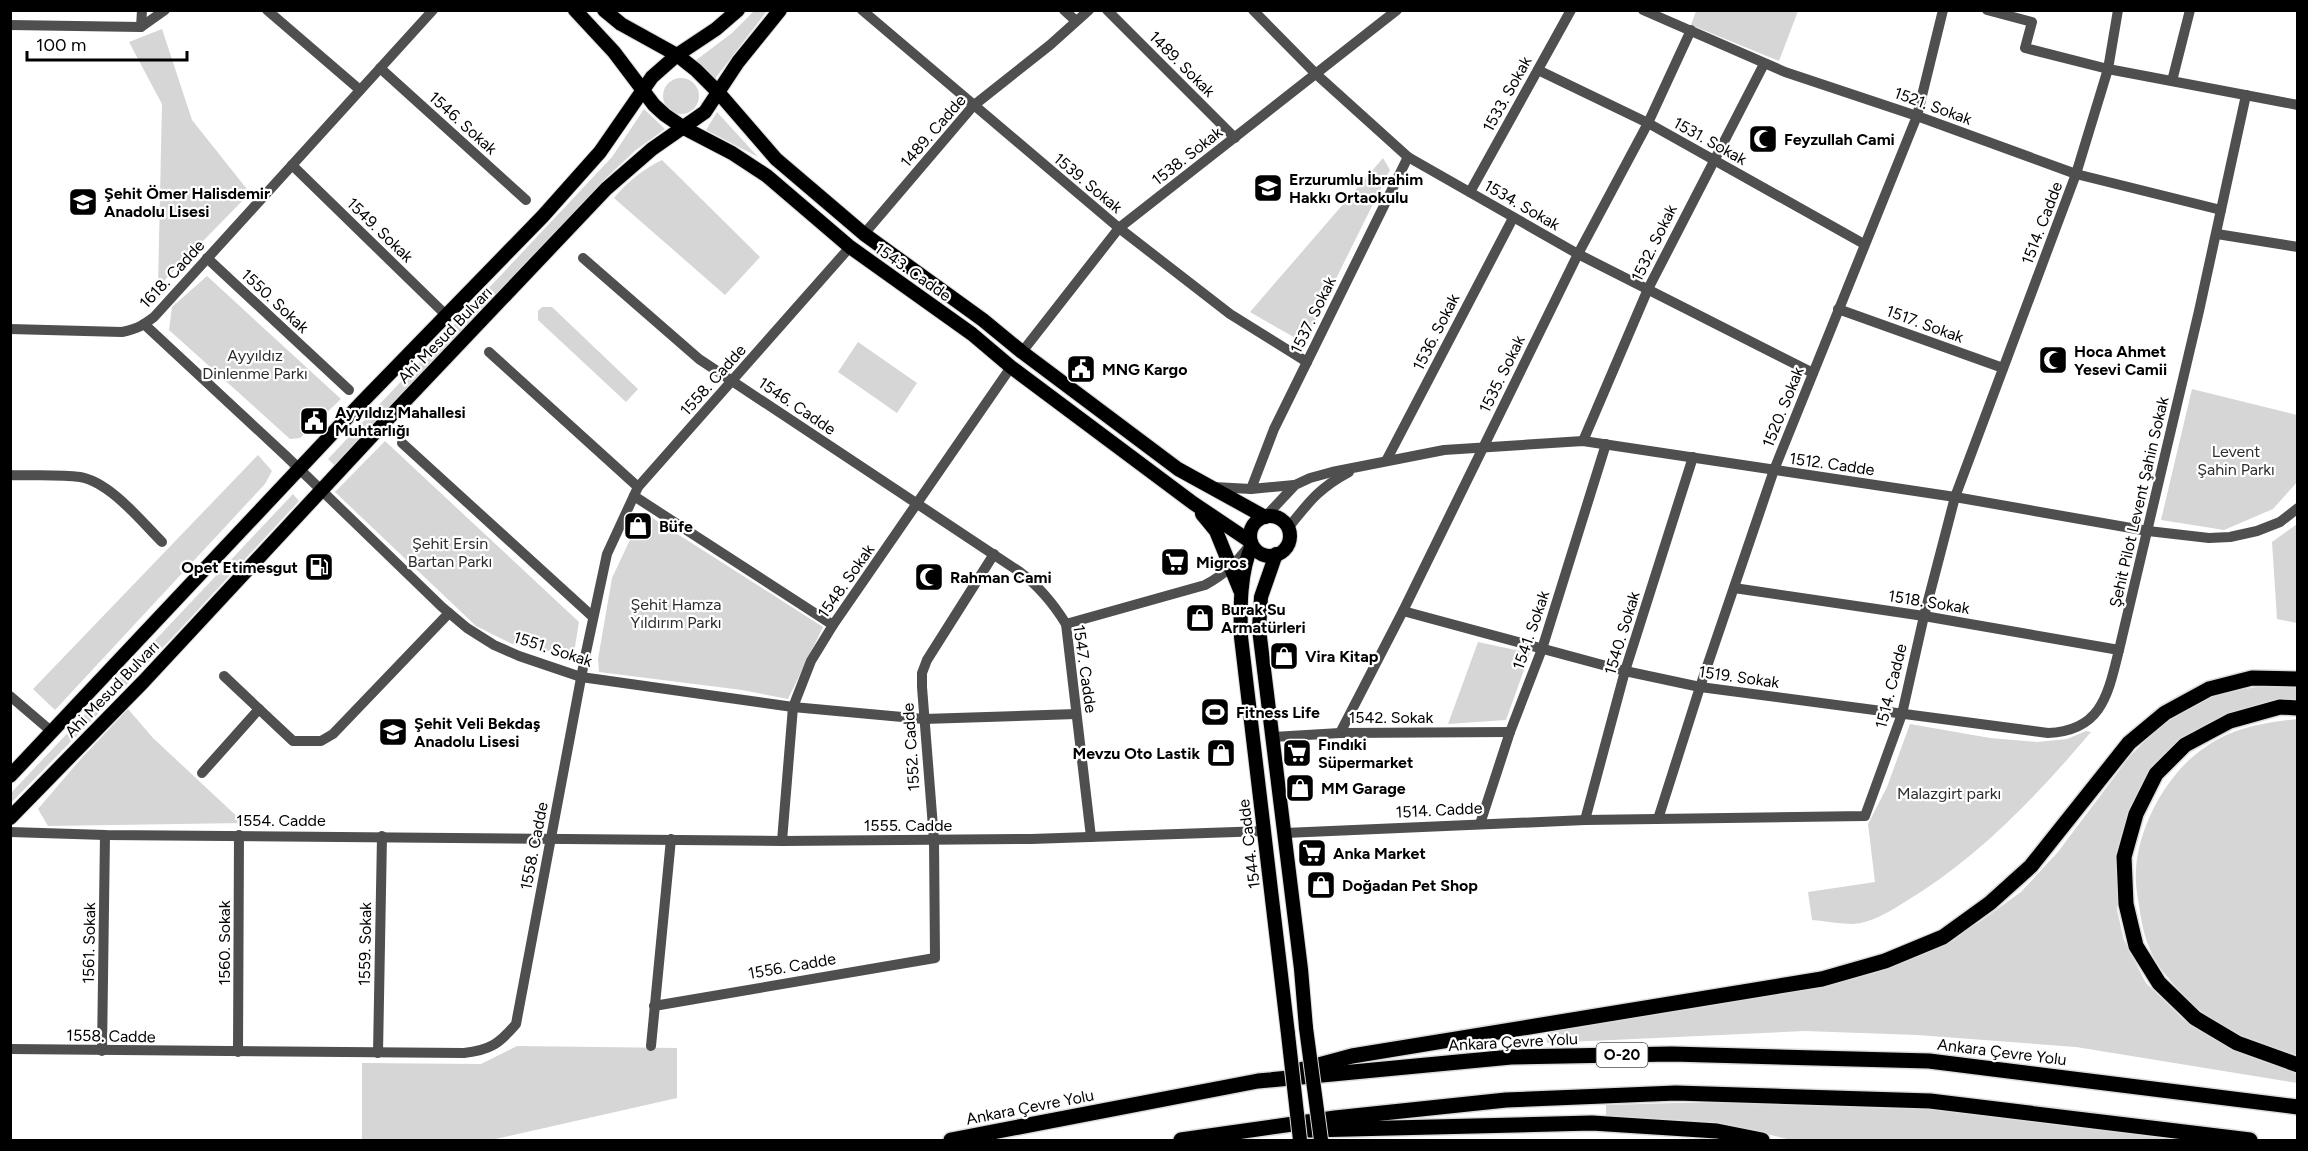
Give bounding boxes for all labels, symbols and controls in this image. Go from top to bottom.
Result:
scale bar [27,24,188,62]
street label: 1489. Sokak [1145,27,1219,101]
text: 100 m [36,34,86,56]
street label: 1533. Sokak [1479,53,1536,135]
street label: 1521. Sokak [1892,83,1975,129]
street label: 1546. Sokak [425,88,501,159]
street label: 1489. Cadde [896,91,970,171]
street label: 1531. Sokak [1670,113,1750,169]
street label: 1538. Sokak [1148,122,1226,189]
mosque icon: Feyzullah Cami [1747,123,1779,155]
place label: Feyzullah Cami [1784,130,1895,149]
street label: 1539. Sokak [1050,149,1126,217]
place label: Erzurumlu İbrahim Hakkı Ortaokulu [1289,170,1423,207]
school or university icon: Erzurumlu İbrahim Hakkı Ortaokulu [1252,172,1284,204]
street label: 1534. Sokak [1481,176,1563,234]
street label: 1514. Cadde [2018,179,2067,267]
place label: Şehit Ömer Halisdemir Anadolu Lisesi [104,184,270,221]
school or university icon: Şehit Ömer Halisdemir Anadolu Lisesi [67,186,99,218]
street label: 1549. Sokak [343,194,417,266]
street label: 1532. Sokak [1627,201,1681,285]
street label: 1618. Cadde [136,236,209,312]
street label: 1543. Cadde [871,239,955,305]
street label: 1550. Sokak [237,265,313,337]
street label: 1537. Sokak [1286,273,1340,356]
street label: Ahi Mesud Bulvarı [394,283,496,387]
street label: 1536. Sokak [1409,290,1464,373]
street label: 1517. Sokak [1884,301,1966,347]
street label: 1535. Sokak [1475,332,1529,416]
street label: 1558. Cadde [676,340,750,420]
place label: Hoca Ahmet Yesevi Camii [2074,342,2167,379]
mosque icon: Hoca Ahmet Yesevi Camii [2037,344,2069,376]
park label: Ayyıldız Dinlenme Parkı [202,346,308,383]
public building icon: MNG Kargo [1065,353,1097,385]
place label: MNG Kargo [1102,360,1187,379]
street label: 1520. Sokak [1758,364,1808,450]
street label: 1546. Cadde [755,373,840,439]
street label: Şehit Pilot Levent Şahin Sokak [2105,395,2173,609]
place label: Ayyıldız Mahallesi Muhtarlığı [335,403,466,440]
public building icon: Ayyıldız Mahallesi Muhtarlığı [298,405,330,437]
park label: Levent Şahin Parkı [2197,442,2275,479]
street label: 1512. Cadde [1788,449,1876,479]
shop icon: Büfe [622,510,654,542]
place label: Büfe [659,517,693,536]
park label: Şehit Ersin Bartan Parkı [408,534,492,571]
street label: 1548. Sokak [814,540,878,621]
supermarket icon: Migros [1159,546,1191,578]
fuel station icon: Opet Etimesgut [303,551,335,583]
place label: Migros [1196,553,1247,572]
place label: Opet Etimesgut [181,558,298,577]
mosque icon: Rahman Cami [913,561,945,593]
place label: Rahman Cami [950,568,1052,587]
street label: 1518. Sokak [1887,586,1971,618]
street label: 1541. Sokak [1509,588,1553,672]
street label: 1540. Sokak [1600,589,1644,677]
park label: Şehit Hamza Yıldırım Parkı [630,595,722,632]
place label: Burak Su Armatürleri [1221,600,1306,637]
shop icon: Burak Su Armatürleri [1184,602,1216,634]
street label: 1547. Cadde [1069,624,1101,715]
street label: 1551. Sokak [511,627,595,671]
street label: Ahi Mesud Bulvarı [61,637,163,741]
shop icon: Vira Kitap [1268,640,1300,672]
street label: 1514. Cadde [1871,641,1911,730]
place label: Vira Kitap [1305,647,1379,666]
street label: 1519. Sokak [1697,662,1781,692]
sports icon: Fitness Life [1199,696,1231,728]
street label: 1552. Cadde [898,702,924,792]
place label: Fitness Life [1236,703,1320,722]
street label: 1542. Sokak [1349,708,1434,727]
place label: Şehit Veli Bekdaş Anadolu Lisesi [414,714,541,751]
school or university icon: Şehit Veli Bekdaş Anadolu Lisesi [377,716,409,748]
place label: Fındıki Süpermarket [1318,735,1413,772]
shop icon: Mevzu Oto Lastik [1205,737,1237,769]
supermarket icon: Fındıki Süpermarket [1281,737,1313,769]
place label: Mevzu Oto Lastik [1073,744,1200,763]
shop icon: MM Garage [1284,772,1316,804]
place label: MM Garage [1321,779,1406,798]
park label: Malazgirt parkı [1897,784,2001,803]
street label: 1544. Cadde [1234,798,1264,890]
street label: 1514. Cadde [1395,798,1483,822]
street label: 1558. Cadde [516,800,552,892]
street label: 1554. Cadde [236,811,326,830]
street label: 1555. Cadde [864,816,953,835]
supermarket icon: Anka Market [1296,837,1328,869]
place label: Anka Market [1333,844,1426,863]
shop icon: Doğadan Pet Shop [1305,869,1337,901]
place label: Doğadan Pet Shop [1342,876,1478,895]
street label: 1560. Sokak [215,900,234,986]
street label: 1561. Sokak [79,902,99,984]
street label: 1559. Sokak [355,902,375,986]
street label: 1556. Cadde [747,949,837,983]
street label: 1558. Cadde [66,1026,156,1046]
street label: Ankara Çevre Yolu [1448,1029,1578,1055]
street label: Ankara Çevre Yolu [1936,1035,2068,1069]
road number: O-20 [1596,1043,1648,1067]
street label: Ankara Çevre Yolu [964,1085,1096,1129]

